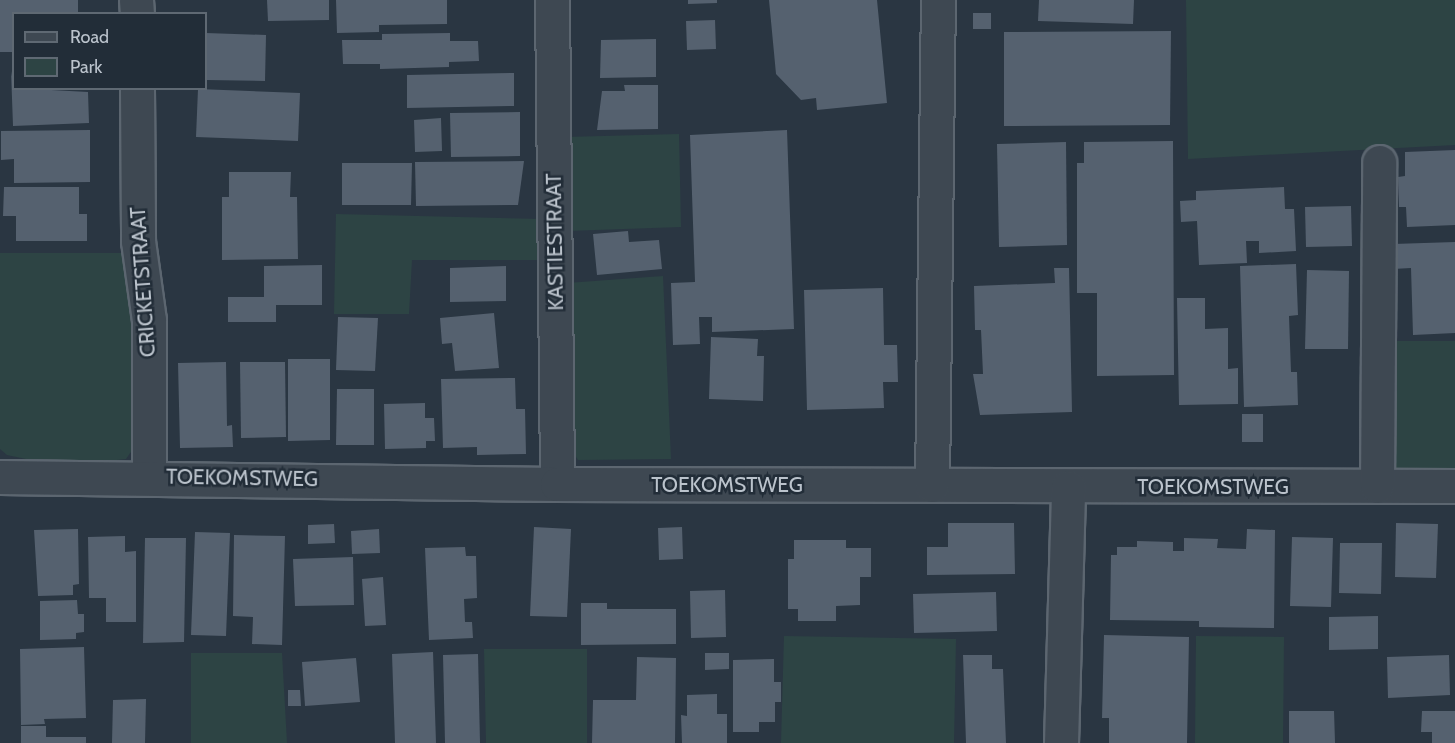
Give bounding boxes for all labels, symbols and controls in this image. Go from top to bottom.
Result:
legend [12,12,207,90]
text: Road [70,26,109,48]
text: Park [70,56,102,78]
street label: KASTIESTRAAT [541,173,569,311]
street label: CRICKETSTRAAT [125,206,161,358]
street label: TOEKOMSTWEG [166,464,318,492]
street label: TOEKOMSTWEG [651,472,803,498]
street label: TOEKOMSTWEG [1137,474,1289,500]

